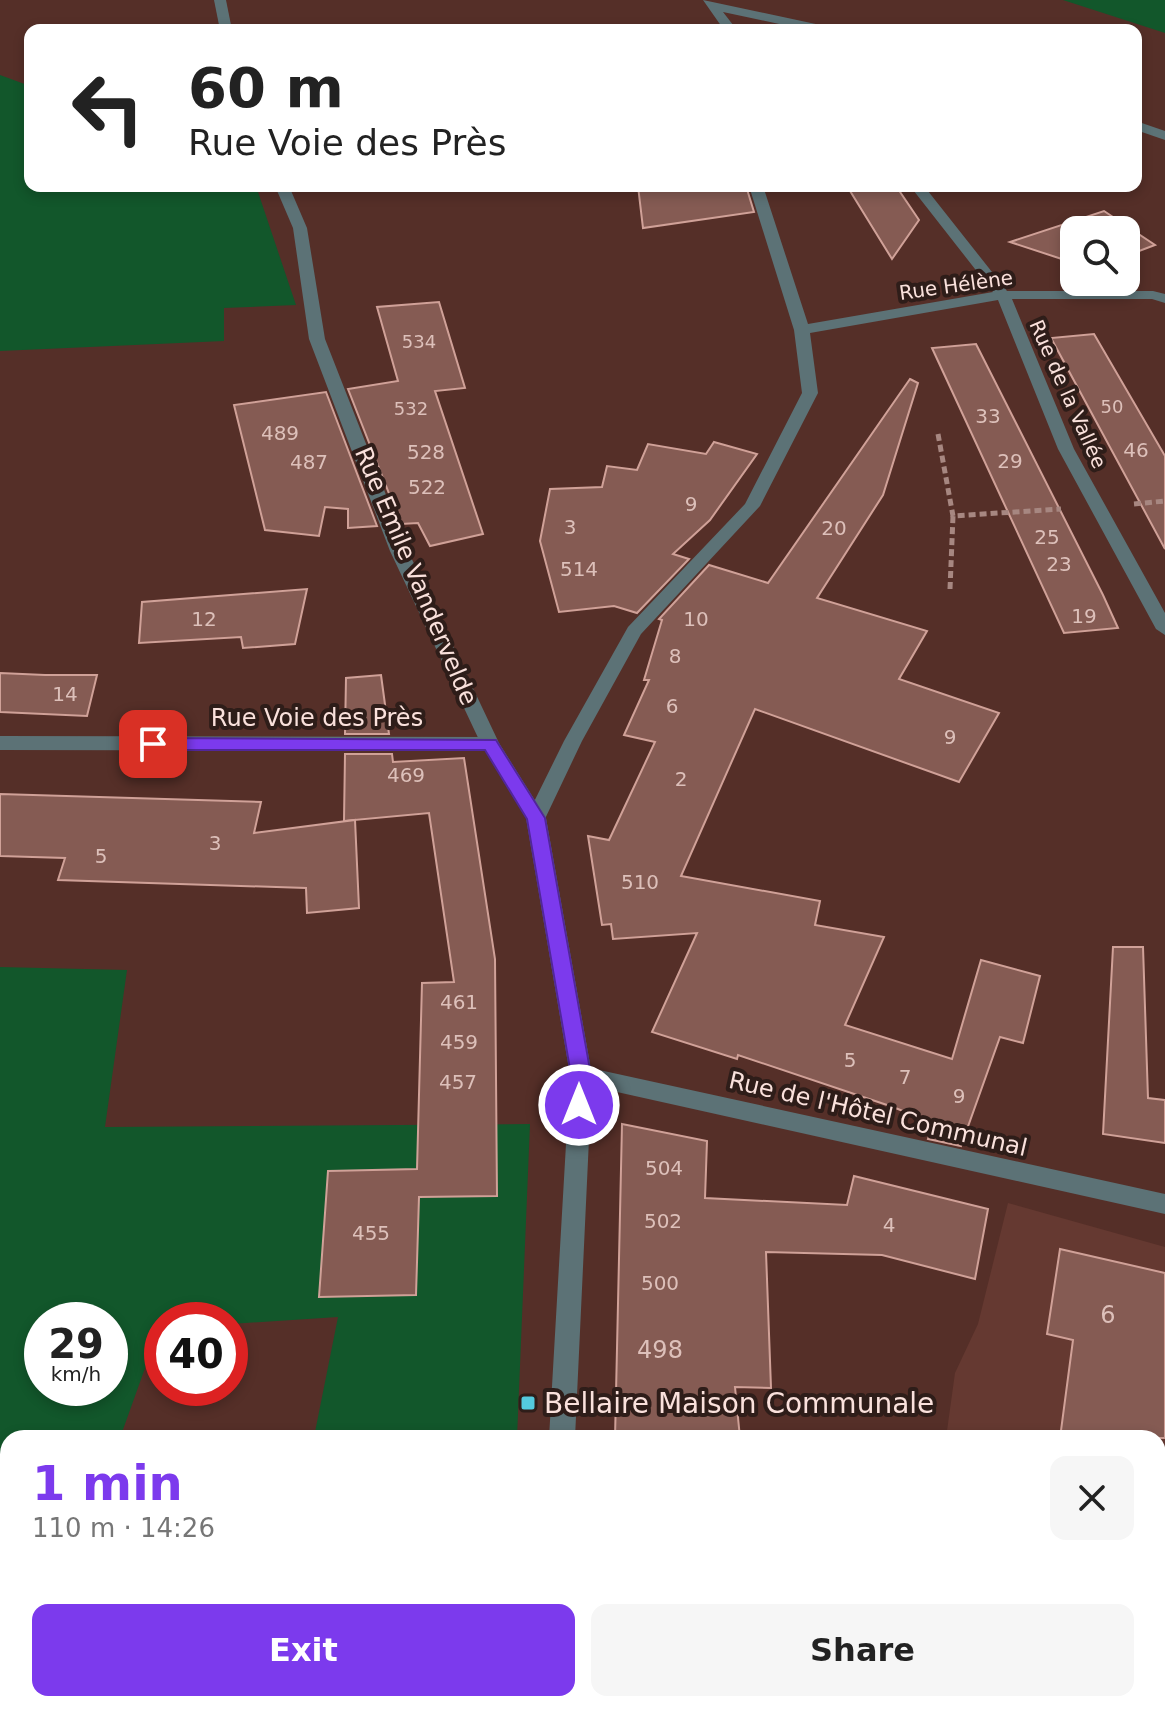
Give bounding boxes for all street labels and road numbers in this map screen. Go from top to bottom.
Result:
street label: Rue Hélène [898,265,1014,305]
street label: Rue de la Vallée [1025,316,1111,472]
street label: Rue Emile Vandervelde [349,443,483,709]
street label: Rue Voie des Près [211,704,423,732]
street label: Rue de l'Hôtel Communal [726,1066,1030,1162]

